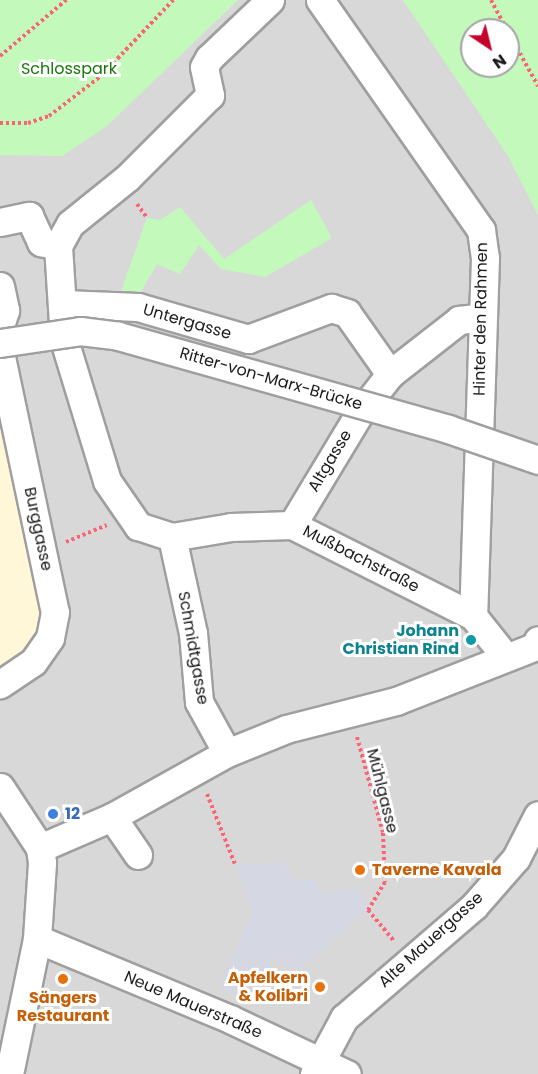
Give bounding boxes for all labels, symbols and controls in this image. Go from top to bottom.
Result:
north arrow [460,18,520,78]
text: N [488,49,511,74]
park label: Schlosspark [21,59,117,79]
street label: Hinter den Rahmen [470,242,492,396]
street label: Untergasse [141,300,233,344]
street label: Ritter-von-Marx-Brücke [177,344,365,414]
street label: Altgasse [304,427,356,495]
street label: Burggasse [20,485,56,573]
street label: Mußbachstraße [299,521,423,597]
street label: Schmidtgasse [174,590,212,706]
place label: Johann Christian Rind [342,621,459,659]
marker: Johann Christian Rind [464,633,478,647]
street label: Mühlgasse [362,747,402,835]
place label: 12 [65,804,80,824]
marker: 12 [46,807,60,821]
place label: Taverne Kavala [372,860,502,880]
marker: Taverne Kavala [353,863,367,877]
street label: Alte Mauergasse [375,888,487,992]
street label: Neue Mauerstraße [121,967,265,1043]
place label: Apfelkern & Kolibri [228,968,308,1006]
marker: Sängers Restaurant [56,972,70,986]
marker: Apfelkern & Kolibri [313,980,327,994]
place label: Sängers Restaurant [17,988,109,1026]

